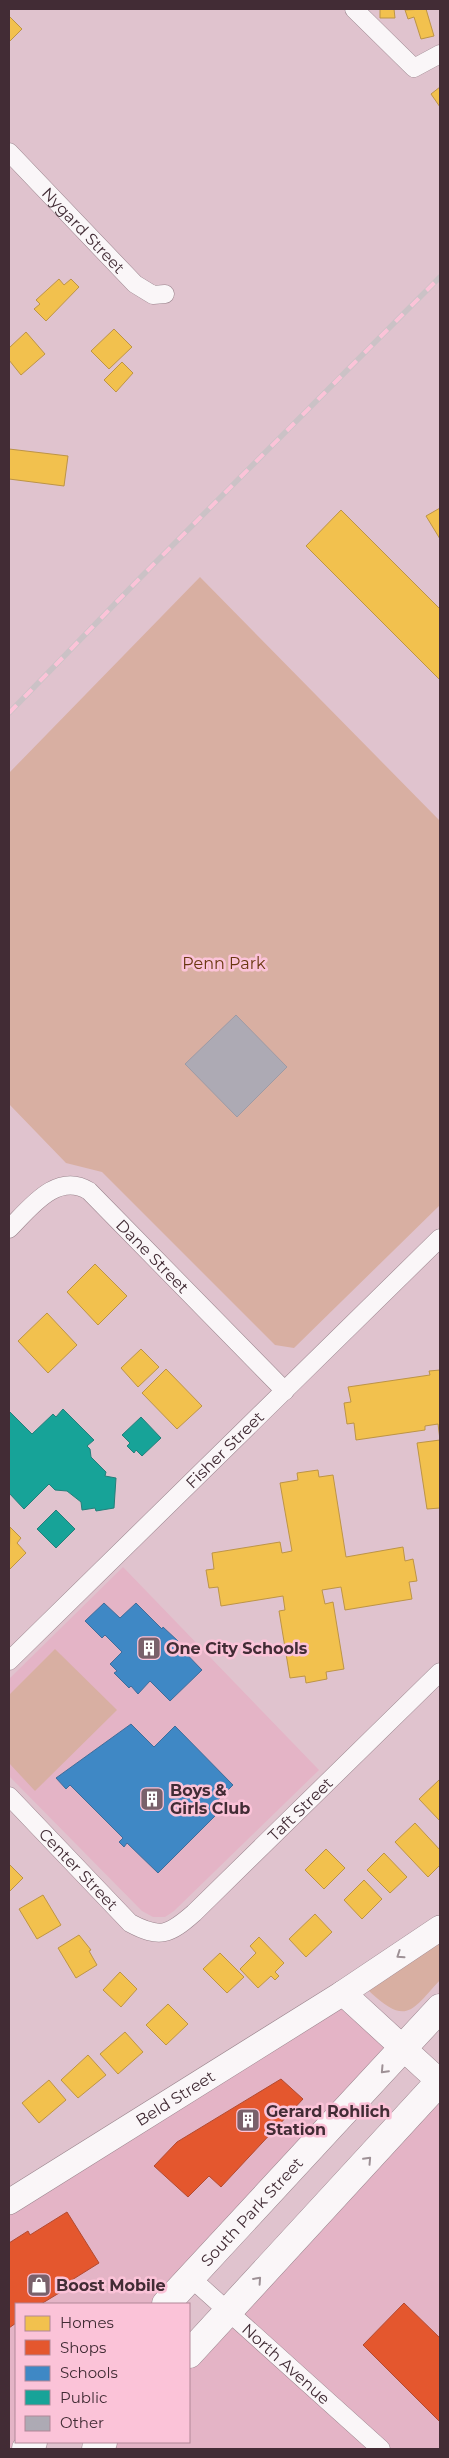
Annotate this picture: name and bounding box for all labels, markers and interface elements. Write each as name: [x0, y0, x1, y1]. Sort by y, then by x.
street label: Nygard Street: [38, 184, 129, 278]
park label: Penn Park: [182, 954, 266, 973]
street label: Dane Street: [112, 1215, 193, 1298]
street label: Fisher Street: [182, 1407, 268, 1492]
building icon: One City Schools: [136, 1635, 162, 1661]
place label: One City Schools: [166, 1639, 308, 1658]
street label: Taft Street: [264, 1773, 337, 1845]
place label: Boys & Girls Club: [170, 1781, 250, 1818]
building icon: Boys & Girls Club: [139, 1786, 165, 1812]
street label: Center Street: [35, 1824, 122, 1915]
one-way arrow: [396, 1949, 406, 1958]
one-way arrow: [381, 2064, 390, 2073]
street label: Beld Street: [132, 2066, 219, 2130]
place label: Gerard Rohlich Station: [266, 2102, 390, 2139]
building icon: Gerard Rohlich Station: [235, 2107, 261, 2133]
street label: South Park Street: [197, 2153, 307, 2270]
one-way arrow: [362, 2157, 371, 2166]
shop icon: Boost Mobile: [26, 2272, 52, 2298]
place label: Boost Mobile: [56, 2276, 166, 2295]
one-way arrow: [252, 2277, 261, 2286]
legend: [15, 2303, 190, 2443]
text: Homes: [60, 2313, 114, 2332]
street label: North Avenue: [238, 2320, 334, 2408]
text: Shops: [60, 2338, 106, 2357]
text: Schools: [60, 2363, 118, 2382]
text: Public: [60, 2388, 108, 2407]
text: Other: [60, 2413, 104, 2432]

